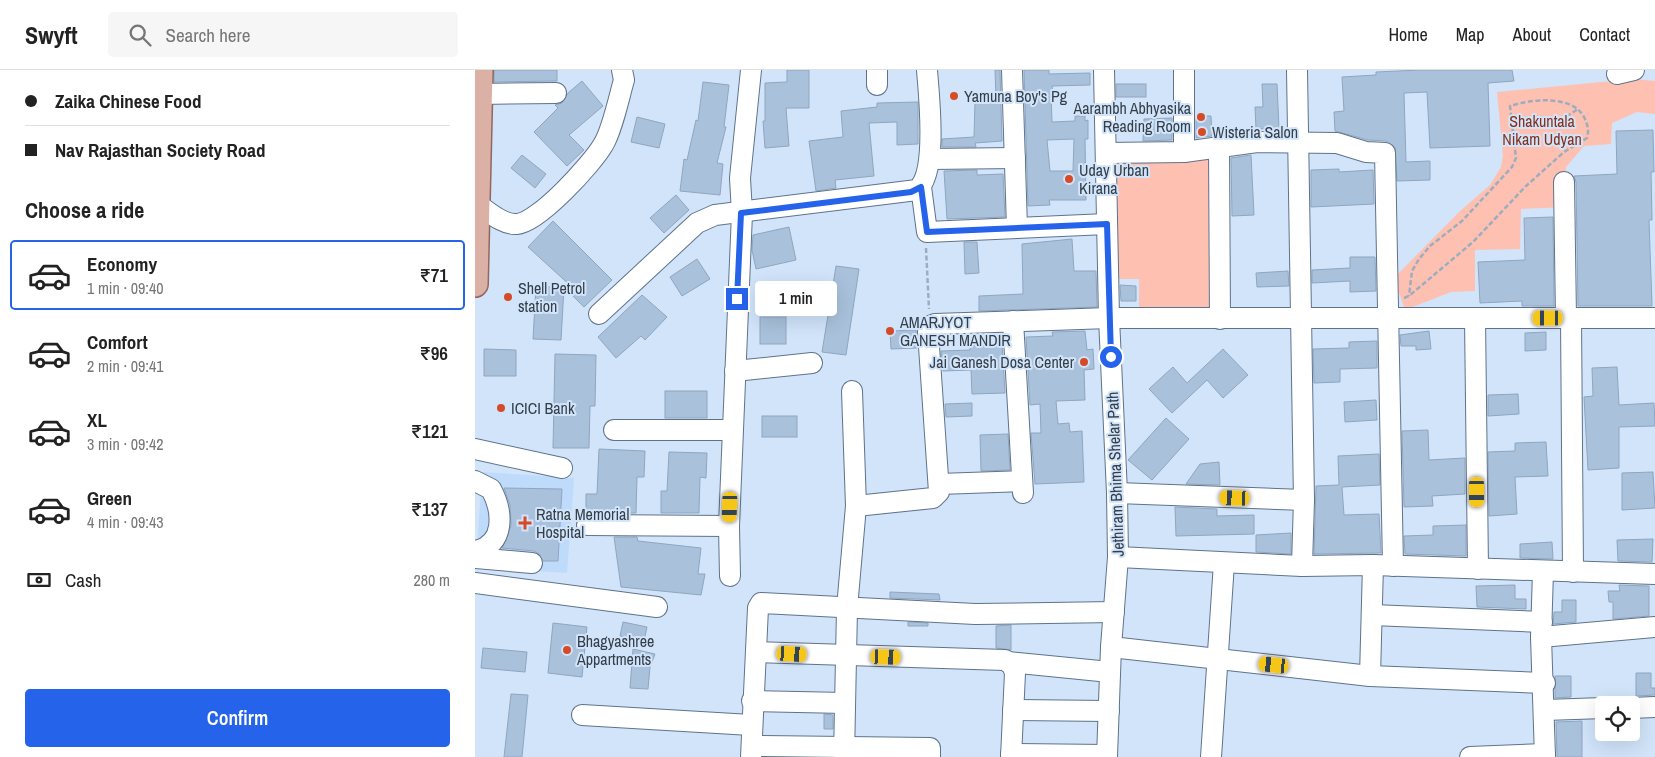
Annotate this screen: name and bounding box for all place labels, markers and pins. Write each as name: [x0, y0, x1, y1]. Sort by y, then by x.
place label: Yamuna Boy's Pg: [964, 85, 1068, 107]
marker: Yamuna Boy's Pg: [948, 90, 960, 102]
place label: Aarambh Abhyasika Reading Room: [1073, 97, 1192, 137]
marker: Aarambh Abhyasika Reading Room: [1195, 111, 1207, 123]
place label: Wisteria Salon: [1212, 121, 1298, 143]
marker: Wisteria Salon: [1196, 126, 1208, 138]
place label: Uday Urban Kirana: [1079, 159, 1149, 199]
marker: Uday Urban Kirana: [1063, 173, 1075, 185]
place label: Shell Petrol station: [518, 277, 585, 317]
marker: Shell Petrol station: [502, 291, 514, 303]
place label: AMARJYOT GANESH MANDIR: [899, 311, 1011, 351]
marker: AMARJYOT GANESH MANDIR: [884, 325, 896, 337]
place label: Jai Ganesh Dosa Center: [930, 351, 1075, 373]
marker: Jai Ganesh Dosa Center: [1078, 356, 1090, 368]
place label: ICICI Bank: [511, 397, 575, 419]
marker: ICICI Bank: [495, 402, 507, 414]
place label: Ratna Memorial Hospital: [536, 503, 629, 543]
marker: Ratna Memorial Hospital: [518, 516, 532, 530]
place label: Bhagyashree Appartments: [576, 630, 654, 670]
marker: Bhagyashree Appartments: [561, 644, 573, 656]

